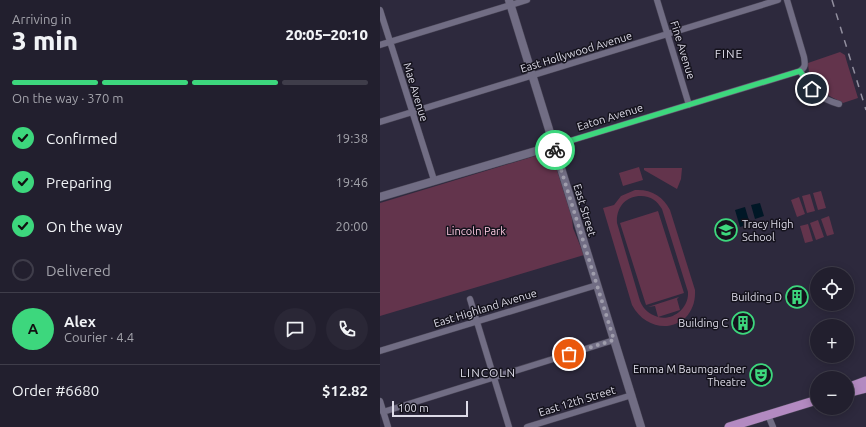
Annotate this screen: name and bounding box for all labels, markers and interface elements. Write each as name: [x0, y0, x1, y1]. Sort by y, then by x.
text: Arriving in: [12, 12, 71, 26]
street label: Fine Avenue: [668, 19, 698, 81]
text: 3 min: [12, 26, 78, 55]
text: 20:05–20:10: [285, 26, 368, 43]
street label: East Hollywood Avenue: [519, 29, 633, 75]
district label: FINE: [715, 47, 743, 60]
street label: Mae Avenue: [401, 61, 431, 123]
pin: [795, 72, 829, 106]
icon: home: [801, 78, 823, 100]
text: On the way · 370 m: [12, 91, 124, 105]
street label: Eaton Avenue: [576, 101, 644, 133]
icon: check: [12, 127, 34, 149]
text: Confirmed: [46, 130, 118, 147]
courier: [535, 130, 575, 170]
text: 19:38: [335, 131, 368, 145]
icon: bike: [544, 139, 566, 161]
icon: check: [12, 171, 34, 193]
text: Preparing: [46, 174, 112, 191]
text: 19:46: [335, 175, 368, 189]
street label: East Street: [571, 182, 599, 238]
icon: check: [12, 215, 34, 237]
school or university icon: Tracy High School: [713, 217, 739, 243]
text: On the way: [46, 218, 122, 235]
place label: Tracy High School: [742, 218, 794, 243]
text: 20:00: [335, 219, 368, 233]
park label: Lincoln Park: [446, 225, 506, 237]
text: Delivered: [46, 262, 111, 279]
map controls: [810, 267, 854, 415]
button: locate: [810, 267, 854, 311]
building icon: Building D: [784, 284, 810, 310]
street label: East Highland Avenue: [432, 287, 538, 329]
place label: Building D: [731, 291, 782, 303]
button: chat: [274, 308, 316, 350]
button: phone: [326, 308, 368, 350]
building icon: Building C: [730, 310, 756, 336]
text: Alex: [64, 313, 96, 330]
place label: Building C: [678, 317, 728, 329]
button: +: [810, 319, 854, 363]
text: A: [28, 320, 38, 337]
text: Courier · 4.4: [64, 330, 134, 344]
pin: [552, 337, 586, 371]
icon: bag: [558, 343, 580, 365]
theatre icon: Emma M Baumgardner Theatre: [748, 362, 774, 388]
place label: Emma M Baumgardner Theatre: [633, 363, 747, 388]
district label: LINCOLN: [460, 366, 516, 379]
button: −: [810, 371, 854, 415]
text: Order #6680: [12, 382, 99, 399]
text: $12.82: [322, 382, 368, 399]
street label: East 12th Street: [537, 383, 617, 418]
scale bar: [392, 399, 468, 418]
text: 100 m: [398, 402, 429, 414]

